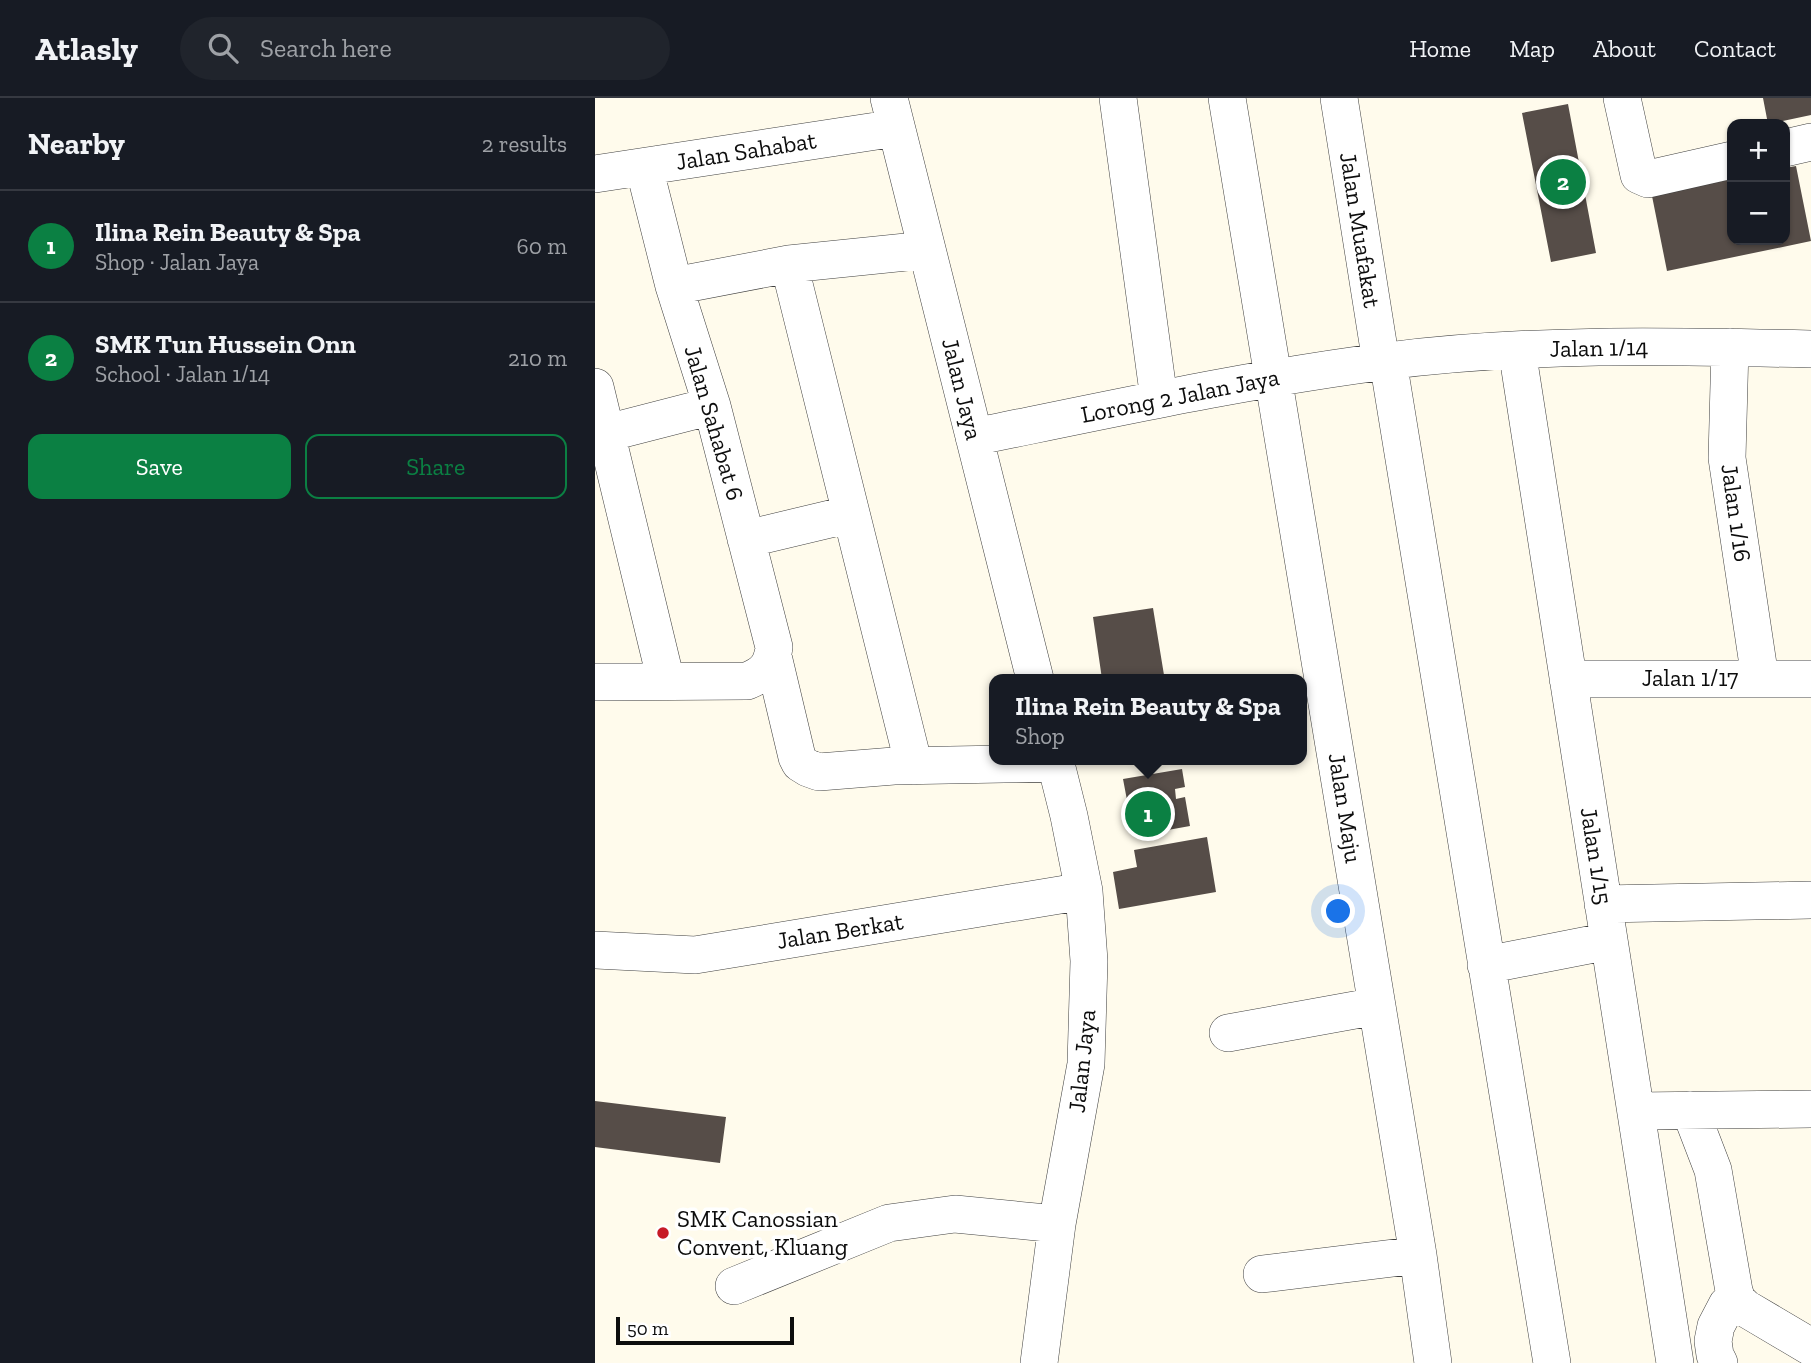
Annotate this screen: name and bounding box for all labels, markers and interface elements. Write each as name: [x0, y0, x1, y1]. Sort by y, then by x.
search box: [180, 17, 670, 80]
text: Atlasly: [35, 29, 138, 68]
icon: search: [204, 29, 242, 67]
text: Search here: [260, 32, 392, 64]
text: Home: [1409, 34, 1471, 63]
text: Map: [1509, 34, 1555, 63]
text: About: [1593, 34, 1656, 63]
text: Contact: [1694, 34, 1776, 63]
map controls: [1727, 119, 1790, 245]
button: +: [1727, 119, 1790, 182]
street label: Jalan Sahabat: [674, 125, 818, 176]
text: Nearby: [28, 126, 125, 162]
text: 2 results: [482, 130, 567, 158]
street label: Jalan Muafakat: [1334, 150, 1387, 310]
pin: 2: [1540, 156, 1586, 208]
button: −: [1727, 182, 1790, 245]
text: Ilina Rein Beauty & Spa: [95, 216, 361, 248]
text: 1: [46, 232, 56, 260]
text: 60 m: [516, 232, 567, 260]
text: Shop · Jalan Jaya: [95, 248, 259, 276]
text: SMK Tun Hussein Onn: [95, 328, 356, 360]
street label: Jalan 1/14: [1549, 332, 1649, 363]
street label: Jalan Jaya: [936, 335, 989, 443]
street label: Jalan Sahabat 6: [678, 342, 750, 504]
text: 2: [45, 344, 57, 372]
text: 210 m: [508, 344, 567, 372]
text: School · Jalan 1/14: [95, 360, 270, 388]
street label: Lorong 2 Jalan Jaya: [1078, 362, 1282, 429]
button: Save: [28, 434, 291, 499]
button: Share: [305, 434, 567, 499]
street label: Jalan 1/16: [1715, 462, 1758, 564]
street label: Jalan 1/17: [1642, 663, 1738, 692]
popup: [989, 674, 1307, 765]
text: Ilina Rein Beauty & Spa: [1015, 690, 1281, 722]
text: Shop: [1015, 722, 1065, 750]
street label: Jalan Maju: [1322, 751, 1369, 866]
pin: 1: [1125, 788, 1171, 840]
street label: Jalan 1/15: [1575, 805, 1618, 907]
your location: [1321, 894, 1355, 928]
street label: Jalan Berkat: [775, 906, 905, 955]
street label: Jalan Jaya: [1062, 1007, 1101, 1114]
place label: SMK Canossian Convent, Kluang: [677, 1204, 848, 1261]
marker: SMK Canossian Convent, Kluang: [655, 1225, 671, 1241]
scale bar: [616, 1314, 795, 1346]
text: 50 m: [627, 1317, 668, 1340]

